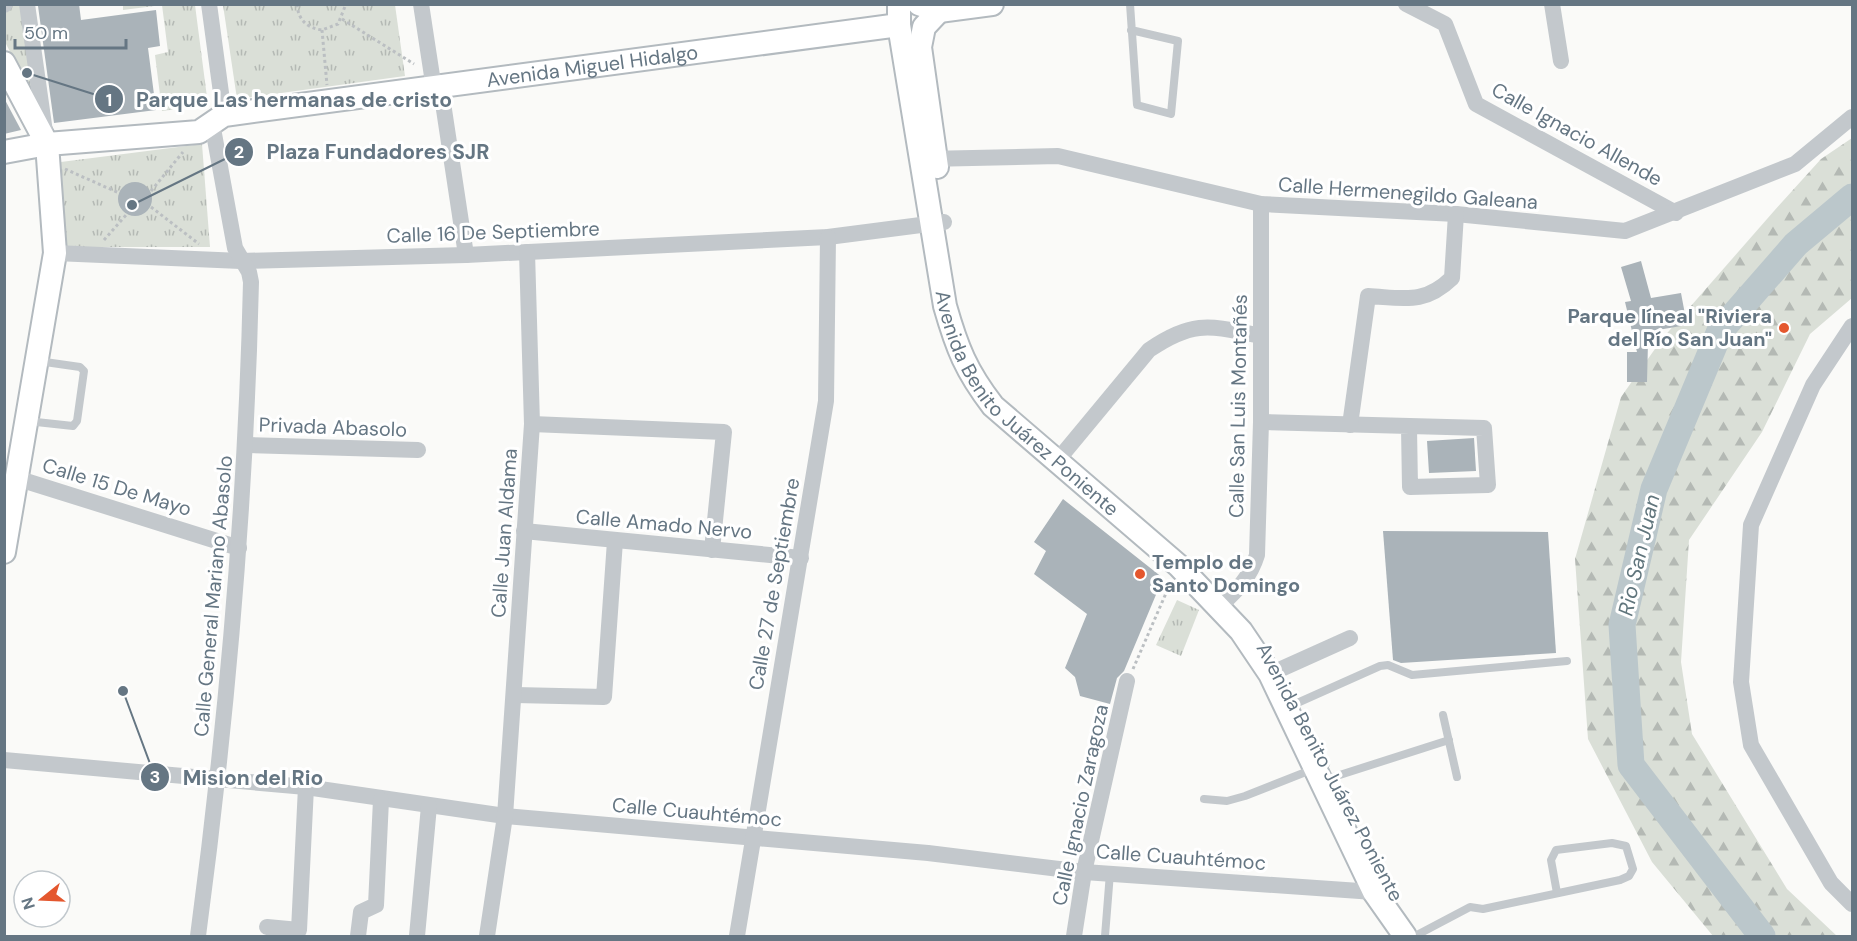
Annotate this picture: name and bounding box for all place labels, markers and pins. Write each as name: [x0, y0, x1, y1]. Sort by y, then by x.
callout: Parque Las hermanas de cristo: [94, 80, 464, 119]
callout: Plaza Fundadores SJR: [224, 133, 501, 172]
place label: Parque líneal "Riviera del Río San Juan": [1567, 303, 1772, 352]
marker: Parque líneal "Riviera del Río San Juan": [1777, 321, 1791, 335]
place label: Templo de Santo Domingo: [1152, 549, 1300, 598]
marker: Templo de Santo Domingo: [1133, 567, 1147, 581]
callout: Mision del Rio: [140, 758, 335, 797]

